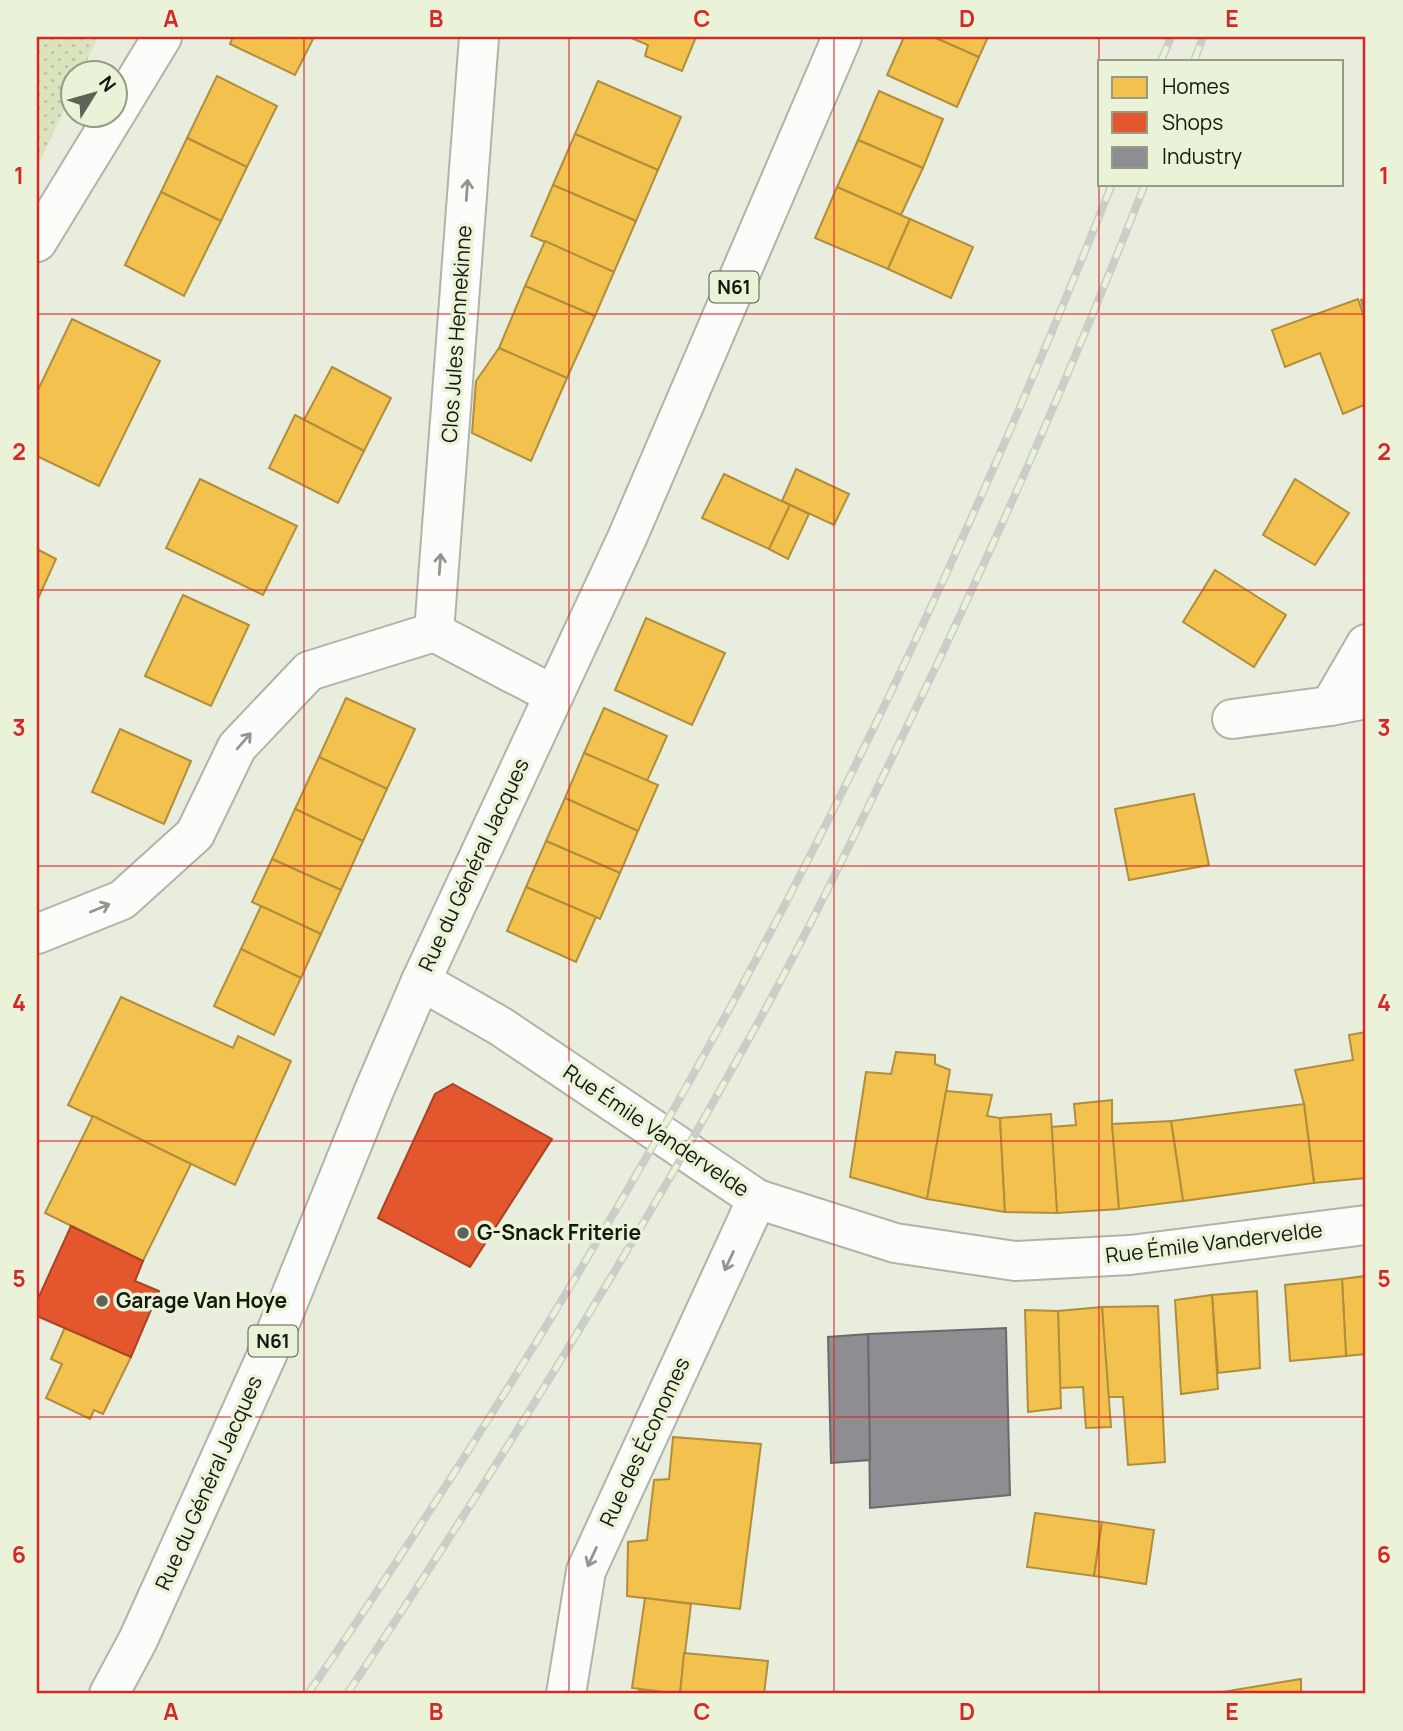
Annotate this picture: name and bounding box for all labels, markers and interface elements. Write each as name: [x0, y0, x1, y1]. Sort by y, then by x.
text: A: [163, 2, 179, 34]
text: B: [429, 2, 443, 34]
text: C: [694, 2, 711, 34]
text: D: [959, 2, 975, 34]
text: E: [1225, 2, 1239, 34]
north arrow: [60, 60, 130, 130]
legend: [1098, 60, 1344, 186]
text: N: [93, 70, 122, 97]
text: Homes: [1162, 72, 1230, 100]
text: Shops: [1162, 108, 1223, 136]
text: Industry: [1162, 142, 1242, 170]
text: 1: [14, 159, 24, 191]
text: 1: [1379, 159, 1389, 191]
one-way arrow: [461, 179, 474, 202]
street label: Clos Jules Hennekinne: [434, 224, 478, 444]
road number: N61: [710, 272, 758, 302]
text: 2: [12, 435, 26, 467]
text: 2: [1377, 435, 1391, 467]
one-way arrow: [433, 552, 446, 575]
text: 3: [12, 711, 26, 743]
text: 3: [1377, 711, 1391, 743]
one-way arrow: [236, 732, 252, 750]
street label: Rue du Général Jacques: [411, 754, 535, 976]
one-way arrow: [89, 901, 110, 914]
text: 4: [12, 986, 26, 1018]
text: 4: [1377, 986, 1391, 1018]
street label: Rue Émile Vandervelde: [558, 1057, 755, 1203]
street label: Rue Émile Vandervelde: [1104, 1215, 1324, 1269]
place label: G-Snack Friterie: [477, 1218, 641, 1246]
marker: G-Snack Friterie: [455, 1225, 471, 1241]
one-way arrow: [722, 1250, 735, 1271]
text: 5: [12, 1262, 26, 1294]
text: 5: [1377, 1262, 1391, 1294]
place label: Garage Van Hoye: [116, 1286, 287, 1314]
marker: Garage Van Hoye: [94, 1293, 110, 1309]
road number: N61: [248, 1326, 298, 1357]
street label: Rue des Économes: [593, 1352, 696, 1531]
street label: Rue du Général Jacques: [148, 1371, 268, 1594]
text: 6: [12, 1538, 26, 1570]
text: 6: [1377, 1538, 1391, 1570]
one-way arrow: [585, 1546, 598, 1567]
text: A: [163, 1695, 179, 1727]
text: B: [429, 1695, 443, 1727]
text: C: [694, 1695, 711, 1727]
text: D: [959, 1695, 975, 1727]
text: E: [1225, 1695, 1239, 1727]

